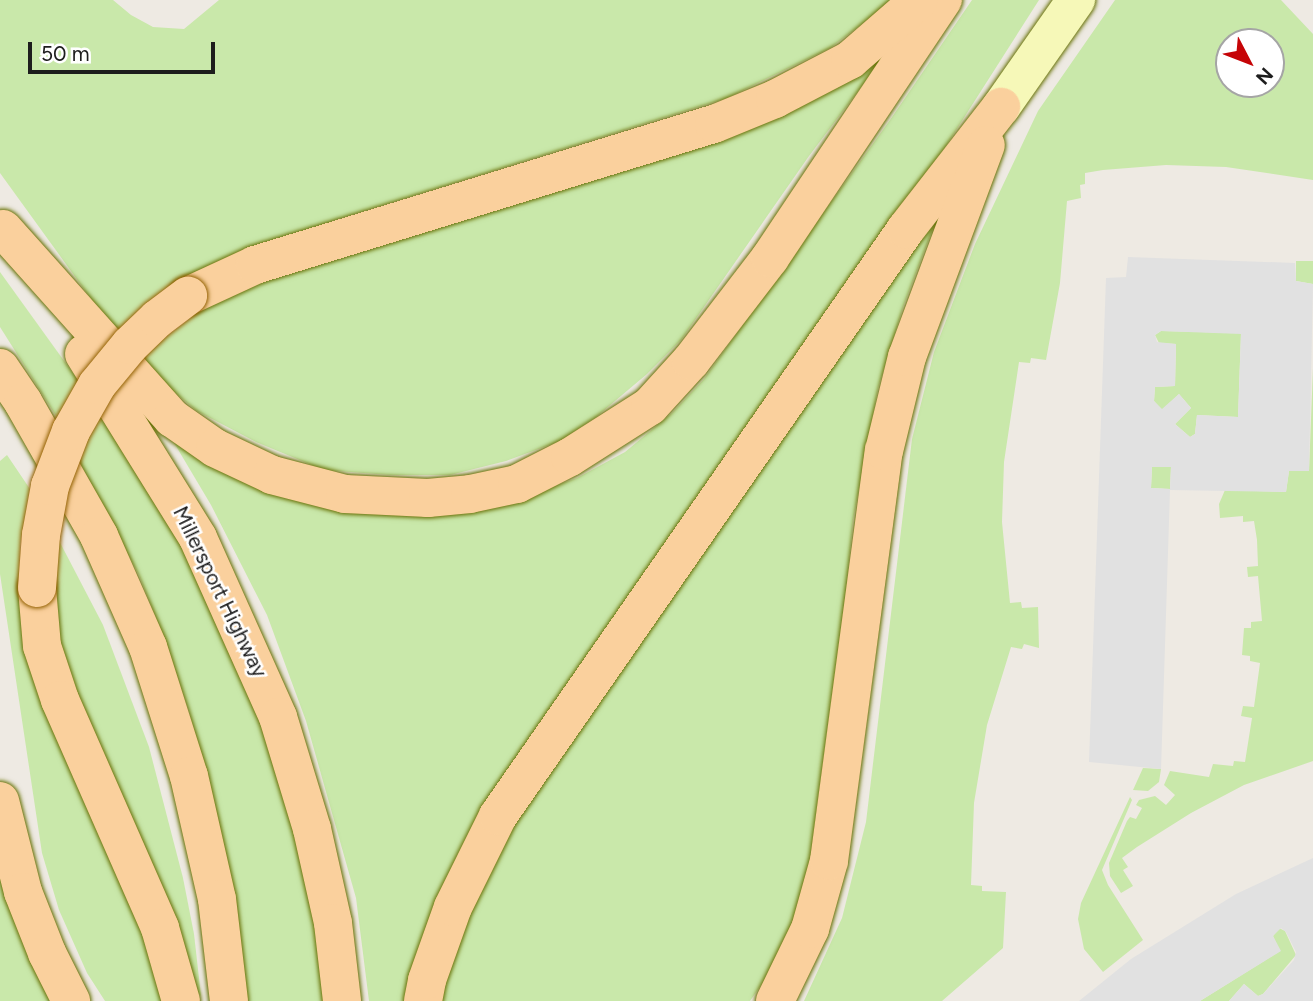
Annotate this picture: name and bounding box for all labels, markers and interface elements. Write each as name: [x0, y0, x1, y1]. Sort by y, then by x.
scale bar: [32, 28, 219, 72]
north arrow: [1215, 28, 1285, 98]
text: 50 m: [41, 41, 90, 66]
text: N: [1251, 63, 1278, 89]
street label: Millersport Highway: [168, 502, 272, 682]

